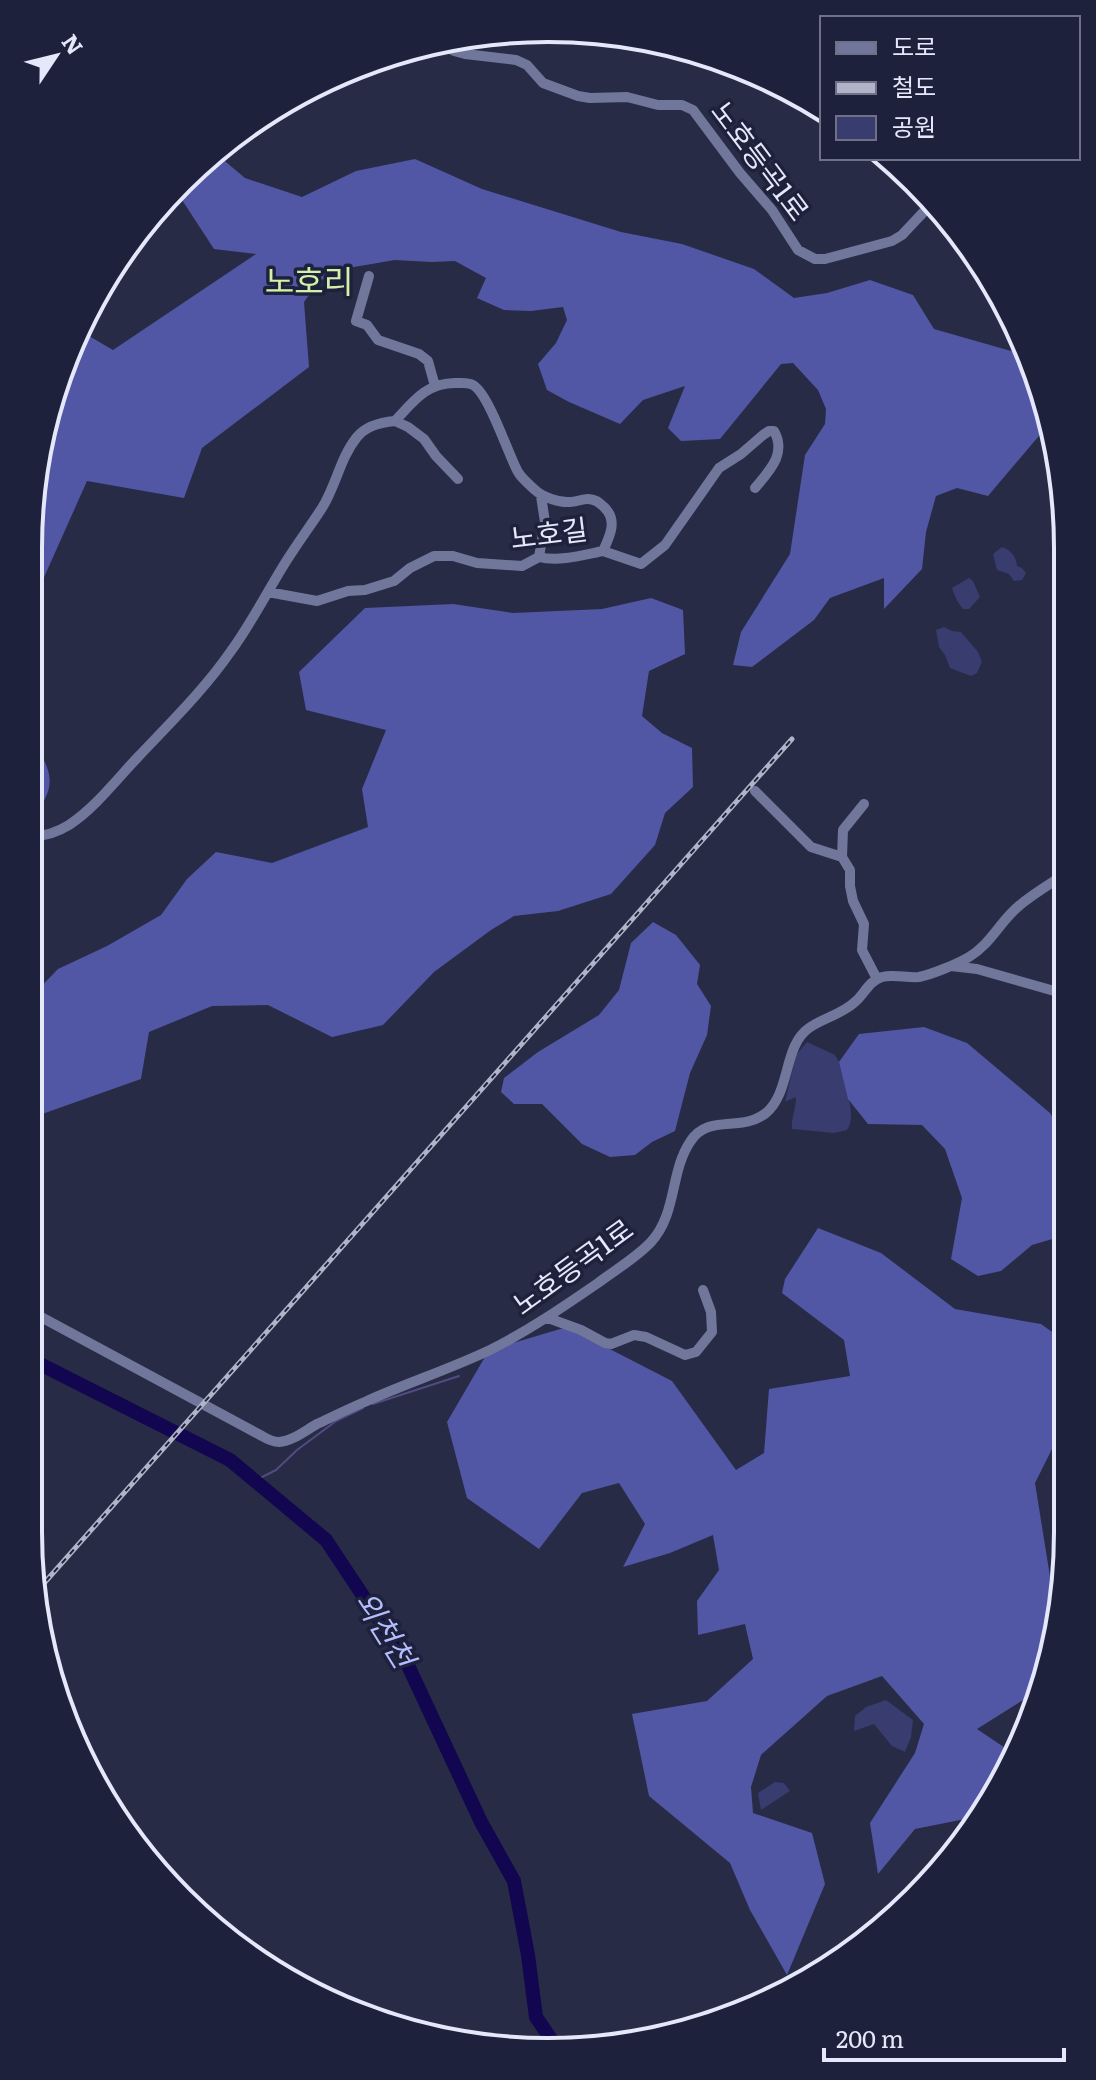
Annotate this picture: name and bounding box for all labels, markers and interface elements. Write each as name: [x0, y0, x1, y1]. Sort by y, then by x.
north arrow: [16, 16, 96, 96]
legend: [820, 16, 1080, 160]
text: N: [55, 27, 92, 61]
text: 도로: [892, 28, 936, 63]
text: 철도: [892, 68, 936, 103]
street label: 노호등곡1로: [703, 91, 821, 228]
text: 공원: [892, 108, 936, 143]
district label: 노호리: [265, 255, 353, 303]
street label: 노호길: [508, 506, 590, 558]
street label: 노호등곡1로: [503, 1207, 641, 1324]
water label: 외천천: [346, 1582, 429, 1678]
scale bar: [824, 2012, 1064, 2062]
text: 200 m: [836, 2020, 904, 2055]

